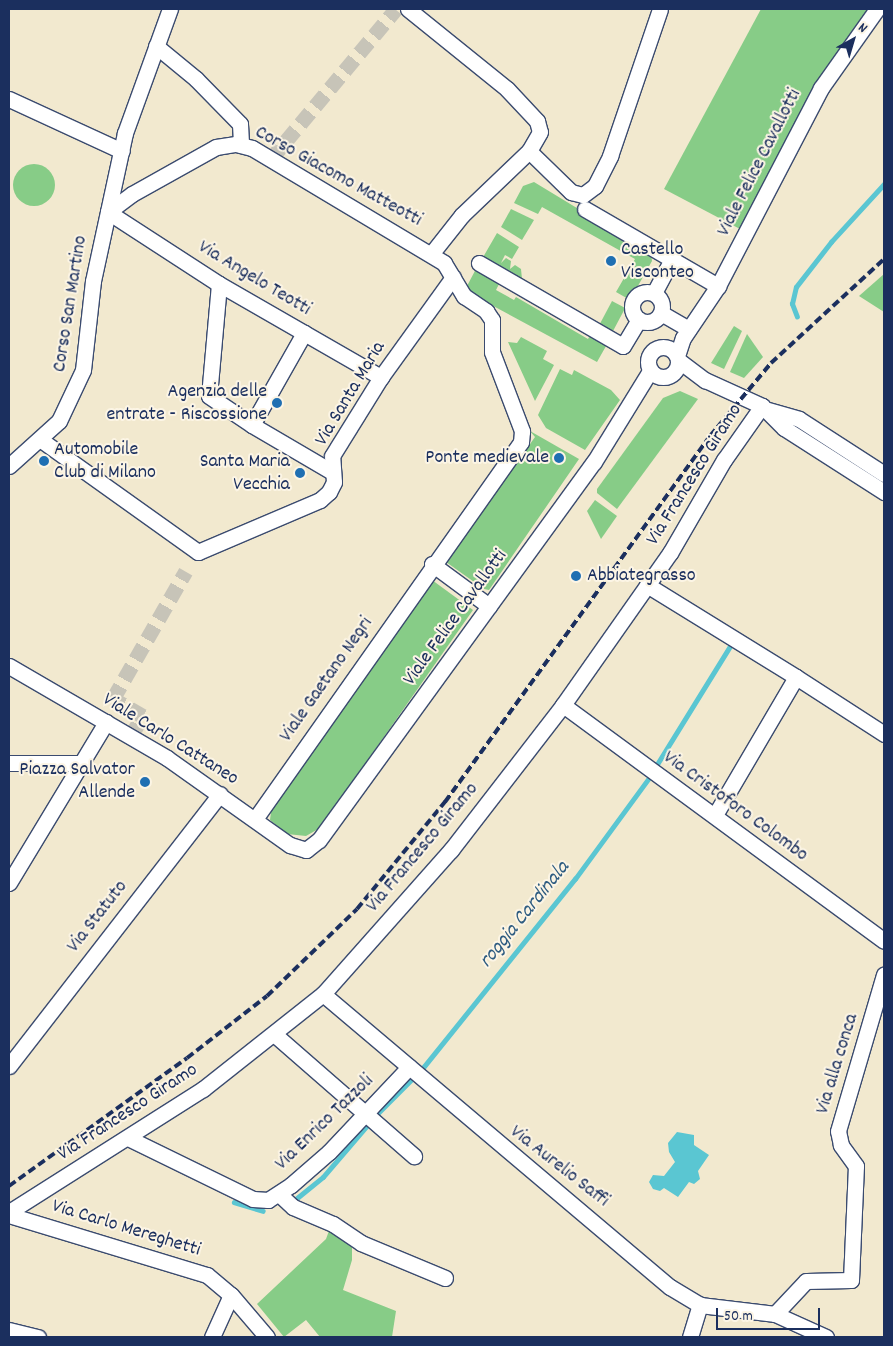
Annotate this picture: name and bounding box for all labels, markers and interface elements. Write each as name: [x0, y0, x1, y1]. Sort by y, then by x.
north arrow: [828, 15, 878, 65]
text: N: [853, 18, 871, 38]
street label: Viale Felice Cavallotti: [712, 85, 808, 241]
street label: Corso Giacomo Matteotti: [250, 121, 426, 233]
street label: Corso San Martino: [48, 234, 94, 374]
street label: Via Angelo Teotti: [193, 236, 315, 322]
place label: Castello Visconteo: [621, 238, 694, 285]
marker: Castello Visconteo: [605, 255, 617, 267]
street label: Via Santa Maria: [310, 337, 392, 451]
place label: Agenzia delle entrate - Riscossione: [106, 380, 267, 427]
marker: Agenzia delle entrate - Riscossione: [271, 397, 283, 409]
street label: Via Francesco Giramo: [642, 400, 748, 550]
place label: Automobile Club di Milano: [54, 438, 156, 485]
place label: Ponte medievale: [425, 446, 549, 470]
place label: Santa Maria Vecchia: [200, 450, 290, 497]
marker: Ponte medievale: [553, 452, 565, 464]
marker: Automobile Club di Milano: [38, 455, 50, 467]
marker: Santa Maria Vecchia: [294, 467, 306, 479]
street label: Viale Felice Cavallotti: [399, 545, 513, 691]
place label: Abbiategrasso: [587, 564, 696, 588]
marker: Abbiategrasso: [569, 569, 583, 583]
street label: Viale Gaetano Negri: [275, 613, 379, 747]
street label: Viale Carlo Cattaneo: [97, 688, 243, 792]
street label: Via Cristoforo Colombo: [658, 746, 812, 868]
place label: Piazza Salvator Allende: [19, 758, 135, 805]
marker: Piazza Salvator Allende: [139, 776, 151, 788]
street label: Via Francesco Giramo: [362, 778, 484, 918]
water label: roggia Cardinala: [474, 857, 576, 973]
street label: Via Statuto: [62, 876, 134, 958]
street label: Via alla conca: [811, 1011, 865, 1117]
street label: Via Francesco Giramo: [53, 1059, 203, 1167]
street label: Via Enrico Tazzoli: [271, 1070, 379, 1176]
street label: Via Aurelio Saffi: [504, 1121, 614, 1213]
street label: Via Carlo Mereghetti: [49, 1195, 203, 1263]
scale bar: [718, 1298, 822, 1330]
text: 50 m: [724, 1306, 753, 1328]

